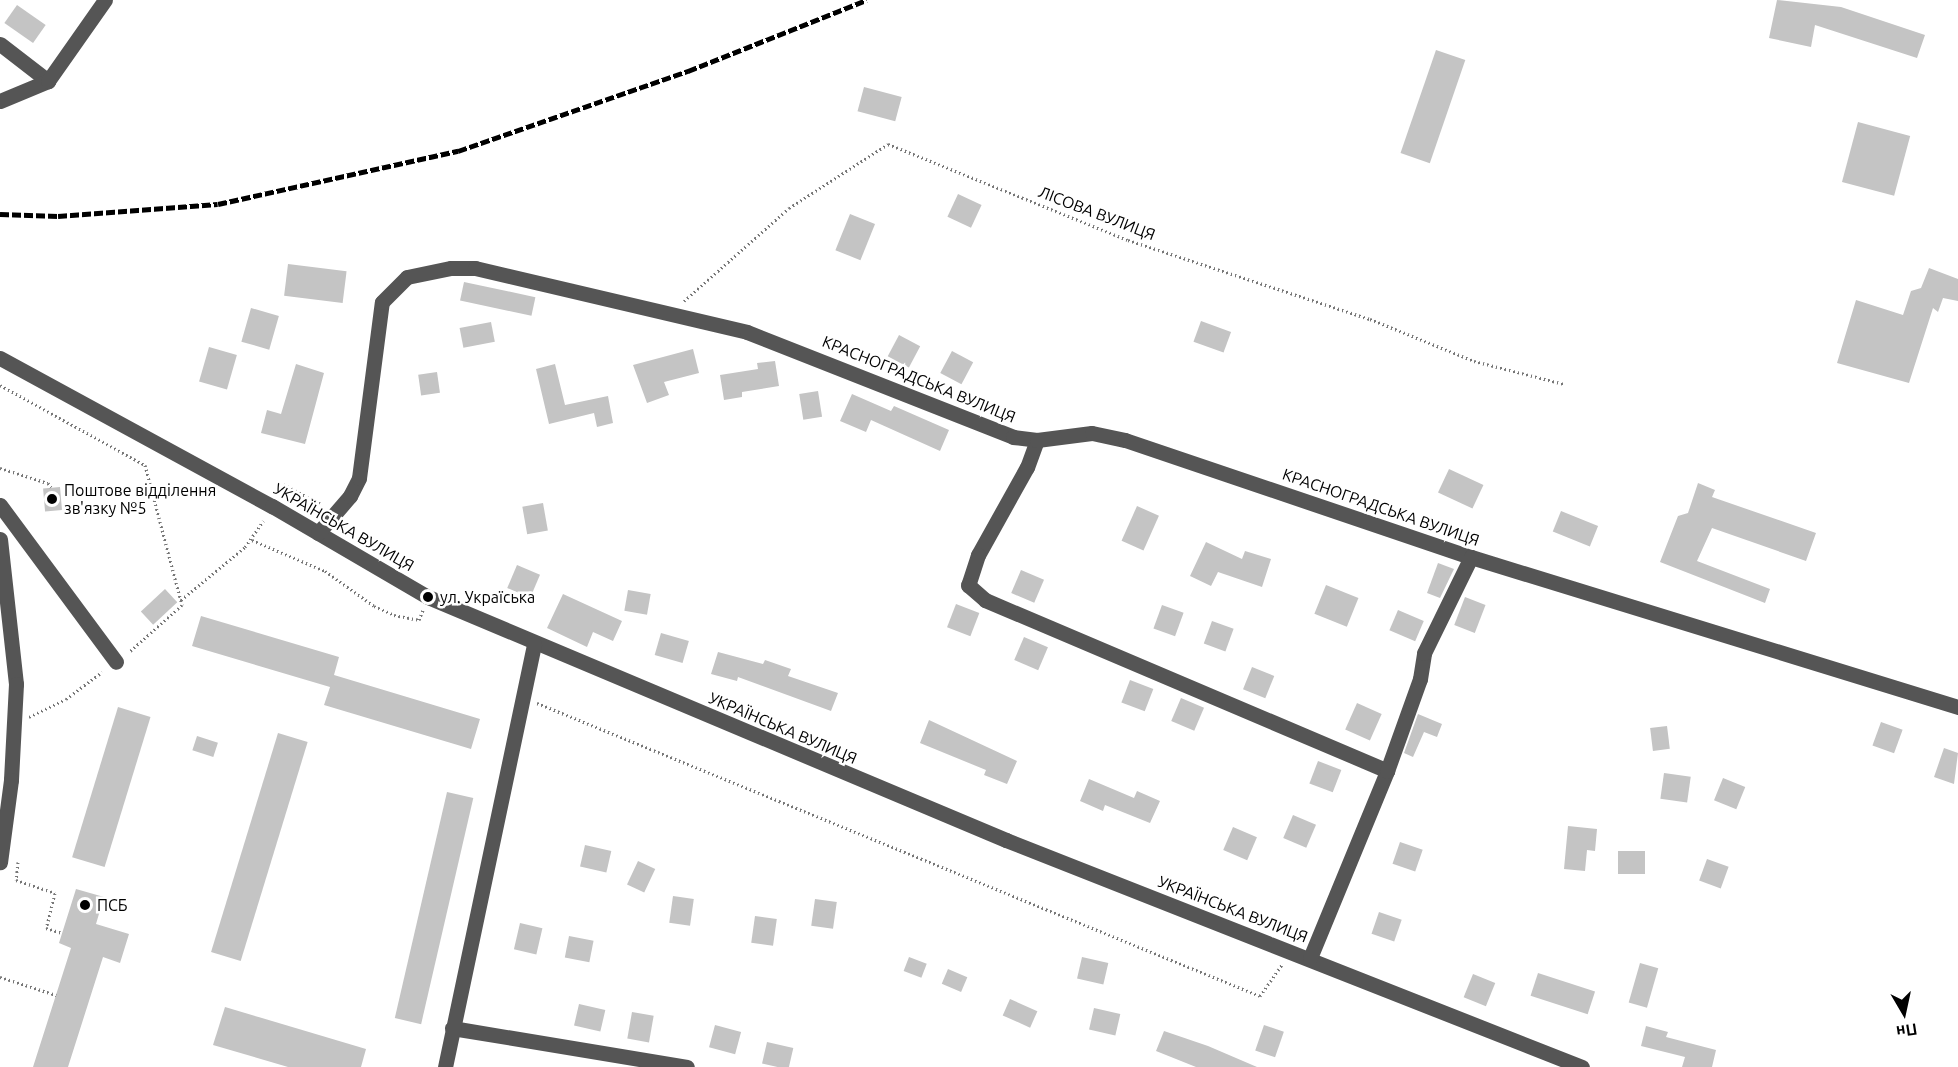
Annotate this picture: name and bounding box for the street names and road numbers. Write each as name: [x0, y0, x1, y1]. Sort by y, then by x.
street label: ЛІСОВА ВУЛИЦЯ: [1036, 182, 1158, 244]
street label: КРАСНОГРАДСЬКА ВУЛИЦЯ: [820, 331, 1018, 427]
street label: КРАСНОГРАДСЬКА ВУЛИЦЯ: [1280, 464, 1482, 550]
street label: УКРАЇНСЬКА ВУЛИЦЯ: [270, 479, 418, 575]
street label: УКРАЇНСЬКА ВУЛИЦЯ: [706, 688, 860, 768]
street label: УКРАЇНСЬКА ВУЛИЦЯ: [1155, 872, 1311, 946]

